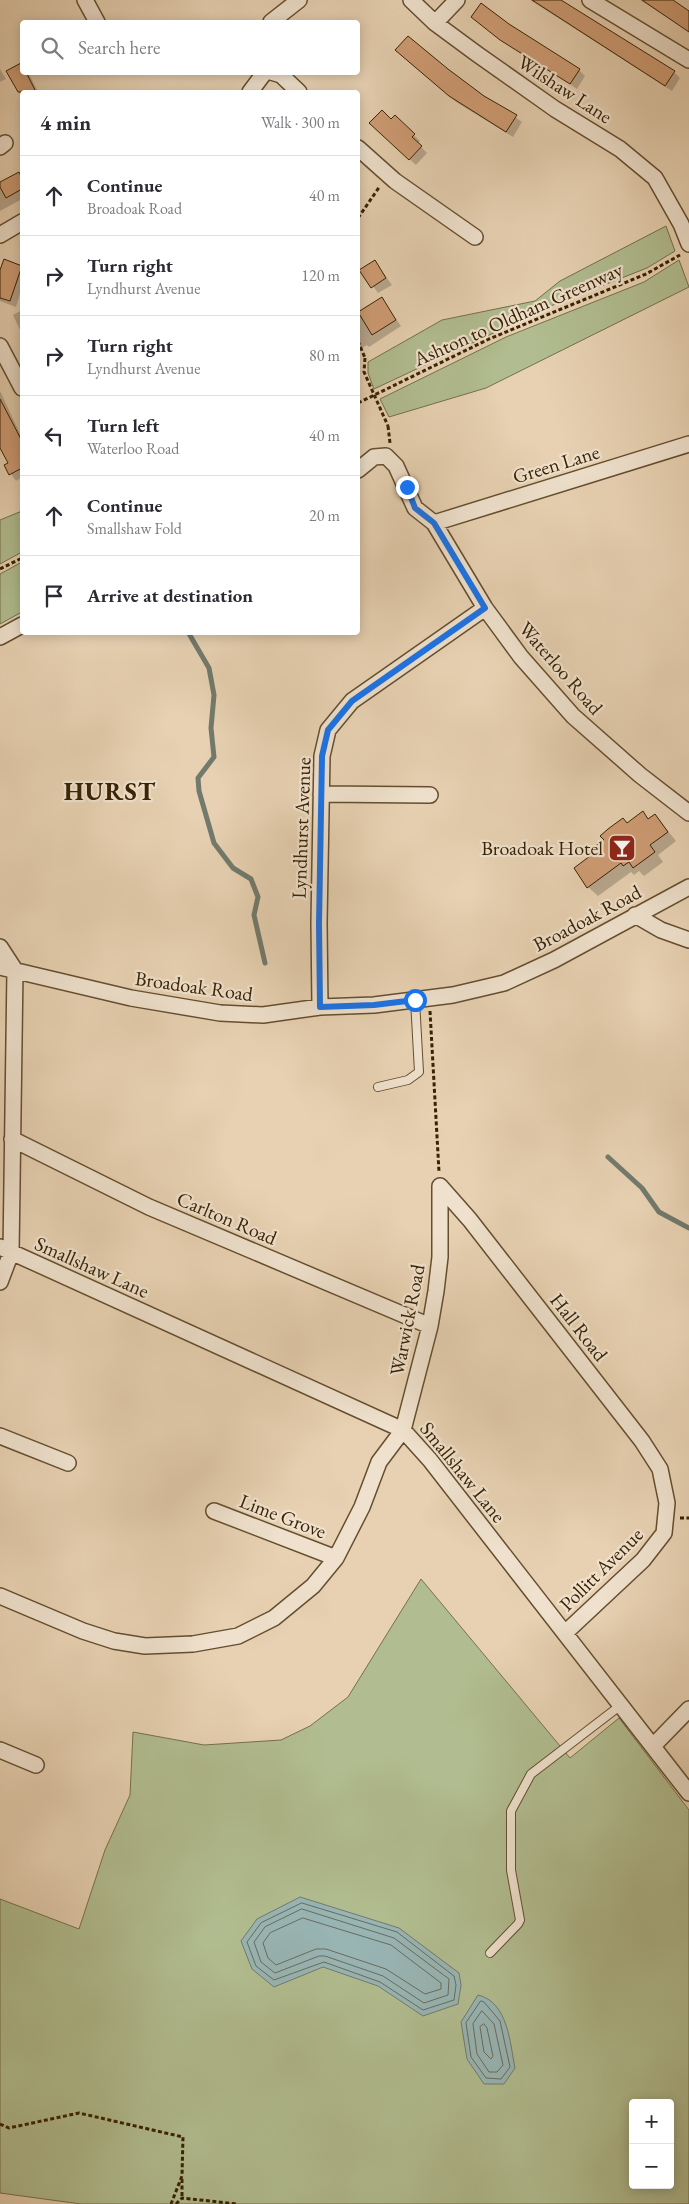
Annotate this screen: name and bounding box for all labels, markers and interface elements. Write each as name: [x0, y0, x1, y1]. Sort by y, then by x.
search box: [20, 20, 360, 75]
icon: search: [38, 34, 66, 62]
text: Search here: [78, 35, 160, 60]
street label: Wilshaw Lane: [513, 49, 617, 129]
text: 4 min: [40, 109, 91, 136]
text: Walk · 300 m: [261, 112, 340, 133]
text: Continue: [87, 173, 162, 198]
icon: ahead: [40, 182, 68, 210]
text: 40 m: [309, 185, 340, 206]
text: Broadoak Road: [87, 198, 182, 219]
text: Turn right: [87, 253, 173, 278]
street label: Ashton to Oldham Greenway: [408, 256, 627, 372]
icon: right: [40, 262, 68, 290]
text: 120 m: [301, 265, 340, 286]
text: Lyndhurst Avenue: [87, 278, 200, 299]
text: Turn right: [87, 333, 173, 358]
icon: right: [40, 342, 68, 370]
text: 80 m: [309, 345, 340, 366]
text: Lyndhurst Avenue: [87, 358, 200, 379]
text: Turn left: [87, 413, 159, 438]
icon: left: [40, 422, 68, 450]
text: 40 m: [309, 425, 340, 446]
text: Waterloo Road: [87, 438, 179, 459]
street label: Green Lane: [510, 438, 603, 489]
route end: [396, 476, 419, 499]
text: Continue: [87, 493, 162, 518]
icon: ahead: [40, 502, 68, 530]
text: 20 m: [309, 505, 340, 526]
text: Smallshaw Fold: [87, 518, 182, 539]
icon: arrive: [40, 582, 68, 610]
text: Arrive at destination: [87, 583, 253, 608]
street label: Waterloo Road: [513, 616, 609, 721]
street label: Lyndhurst Avenue: [286, 757, 316, 899]
district label: HURST: [64, 775, 156, 807]
bar icon: Broadoak Hotel: [607, 833, 637, 863]
place label: Broadoak Hotel: [481, 835, 603, 861]
street label: Broadoak Road: [528, 878, 646, 957]
street label: Broadoak Road: [133, 965, 255, 1007]
route start: [404, 989, 427, 1012]
street label: Carlton Road: [173, 1185, 282, 1251]
street label: Smallshaw Lane: [31, 1230, 153, 1304]
street label: Warwick Road: [383, 1261, 431, 1378]
street label: Hall Road: [544, 1288, 614, 1367]
street label: Smallshaw Lane: [414, 1416, 512, 1528]
street label: Lime Grove: [236, 1488, 330, 1544]
street label: Pollitt Avenue: [554, 1521, 649, 1616]
map controls: [629, 2099, 674, 2189]
button: +: [629, 2099, 674, 2144]
button: −: [629, 2144, 674, 2189]

